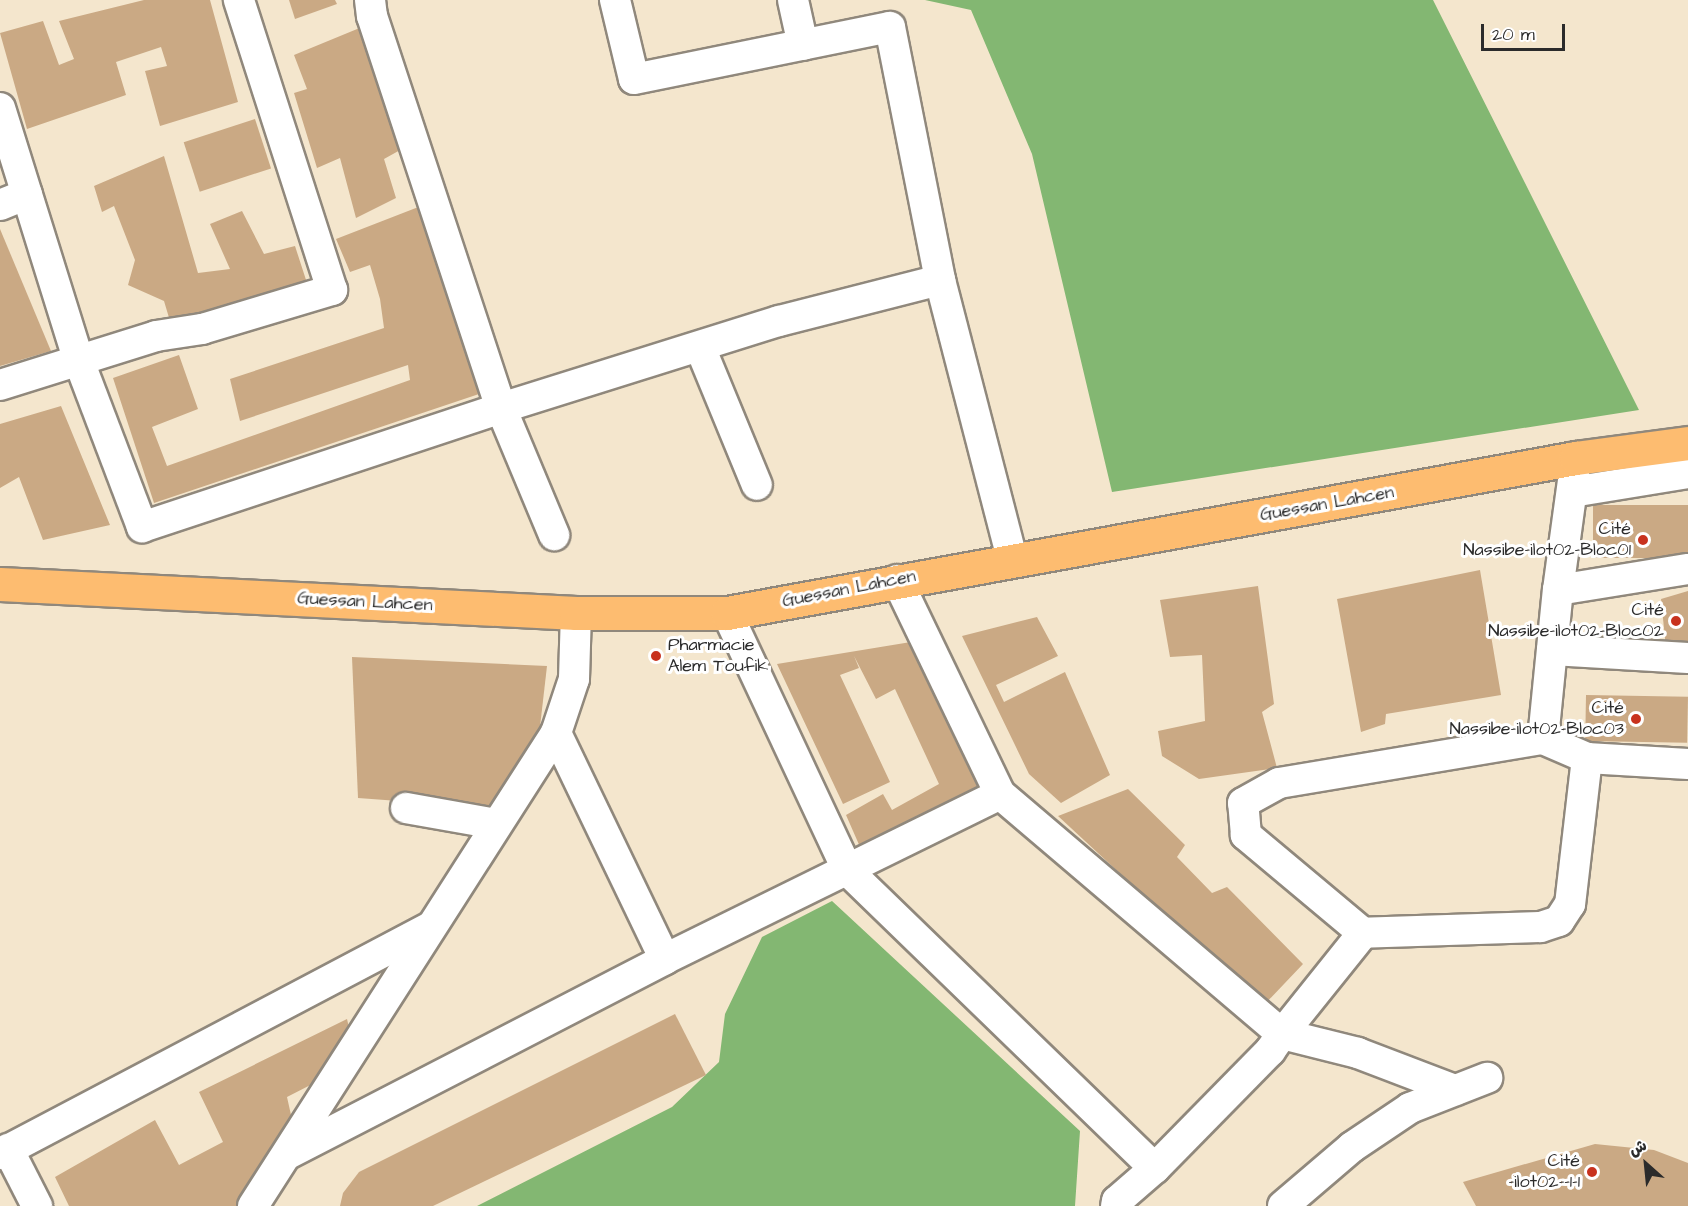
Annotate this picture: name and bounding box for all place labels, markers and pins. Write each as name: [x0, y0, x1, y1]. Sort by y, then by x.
place label: Cité Nassibe-ilot02-Bloc01: [1463, 519, 1631, 562]
marker: Cité Nassibe-ilot02-Bloc01: [1636, 533, 1650, 547]
place label: Cité Nassibe-ilot02-Bloc02: [1488, 600, 1664, 642]
marker: Cité Nassibe-ilot02-Bloc02: [1669, 614, 1683, 628]
place label: Pharmacie Alem Toufik: [668, 635, 768, 678]
marker: Pharmacie Alem Toufik: [649, 649, 663, 663]
place label: Cité Nassibe-ilot02-Bloc03: [1449, 698, 1624, 740]
marker: Cité Nassibe-ilot02-Bloc03: [1629, 712, 1643, 726]
place label: Cité -ilot02--1-1: [1508, 1151, 1580, 1194]
marker: Cité -ilot02--1-1: [1585, 1165, 1599, 1179]

